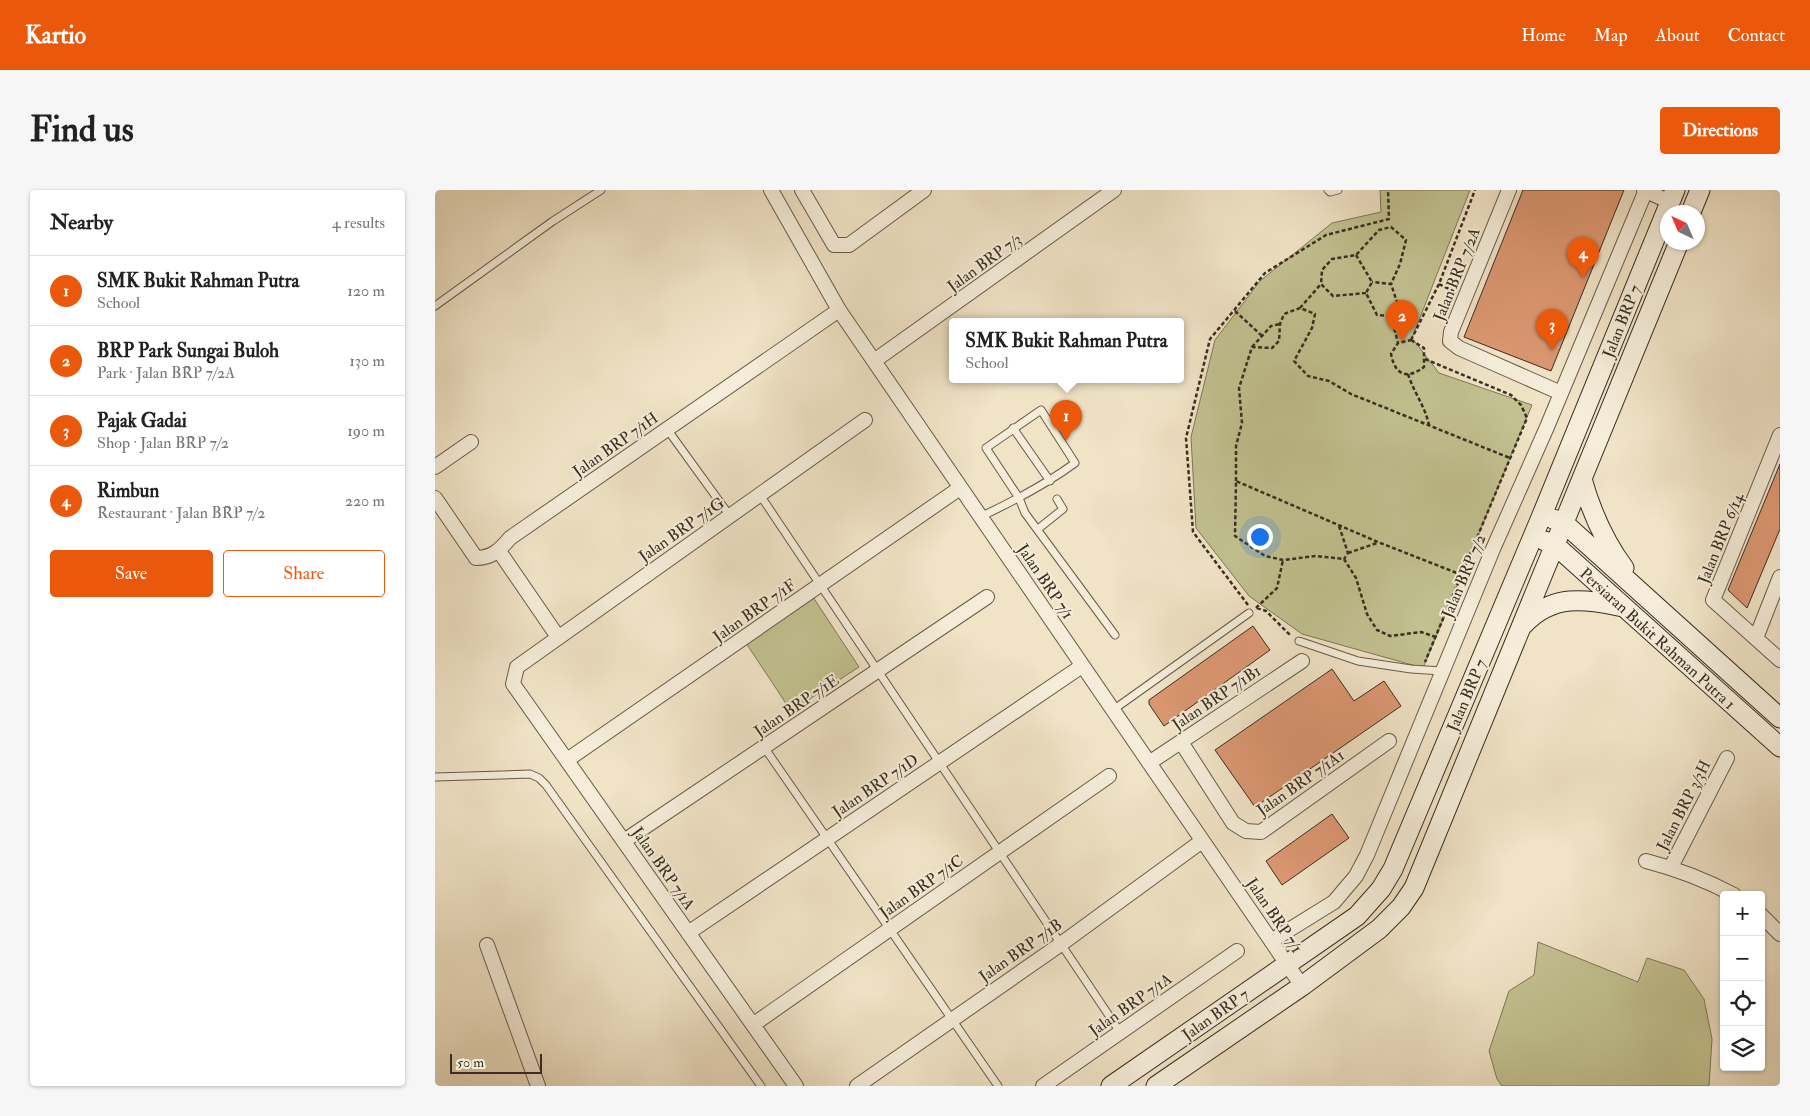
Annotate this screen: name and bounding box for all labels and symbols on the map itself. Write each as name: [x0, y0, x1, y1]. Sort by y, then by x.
north arrow: [1660, 205, 1705, 250]
street label: Jalan BRP 7/2A: [1429, 225, 1486, 325]
street label: Jalan BRP 7/3: [943, 229, 1026, 298]
pin: 4: [1567, 237, 1599, 278]
street label: Jalan BRP 7: [1598, 281, 1647, 362]
pin: 2: [1386, 300, 1418, 341]
pin: 3: [1536, 309, 1568, 350]
pin: 1: [1050, 400, 1082, 441]
street label: Jalan BRP 7/1H: [568, 408, 663, 483]
street label: Jalan BRP 6/14: [1693, 489, 1750, 588]
street label: Jalan BRP 7/1G: [634, 493, 729, 568]
your location: [1247, 524, 1273, 550]
street label: Jalan BRP 7/2: [1437, 532, 1491, 623]
street label: Jalan BRP 7/1: [1011, 539, 1078, 624]
street label: Persiaran Bukit Rahman Putra 1: [1575, 564, 1739, 714]
street label: Jalan BRP 7/1F: [708, 575, 800, 648]
street label: Jalan BRP 7: [1442, 655, 1492, 736]
street label: Jalan BRP 7/1B1: [1168, 661, 1265, 736]
street label: Jalan BRP 7/1E: [749, 670, 843, 743]
street label: Jalan BRP 7/1A1: [1252, 745, 1349, 822]
street label: Jalan BRP 7/1D: [828, 750, 923, 823]
street label: Jalan BRP 3/3H: [1652, 757, 1716, 855]
street label: Jalan BRP 7/1A: [626, 822, 699, 915]
street label: Jalan BRP 7/1C: [875, 850, 968, 925]
street label: Jalan BRP 7/1: [1240, 873, 1307, 958]
street label: Jalan BRP 7/1B: [974, 915, 1067, 988]
street label: Jalan BRP 7/1A: [1084, 969, 1177, 1042]
street label: Jalan BRP 7: [1178, 984, 1254, 1046]
scale bar: [450, 1051, 543, 1074]

